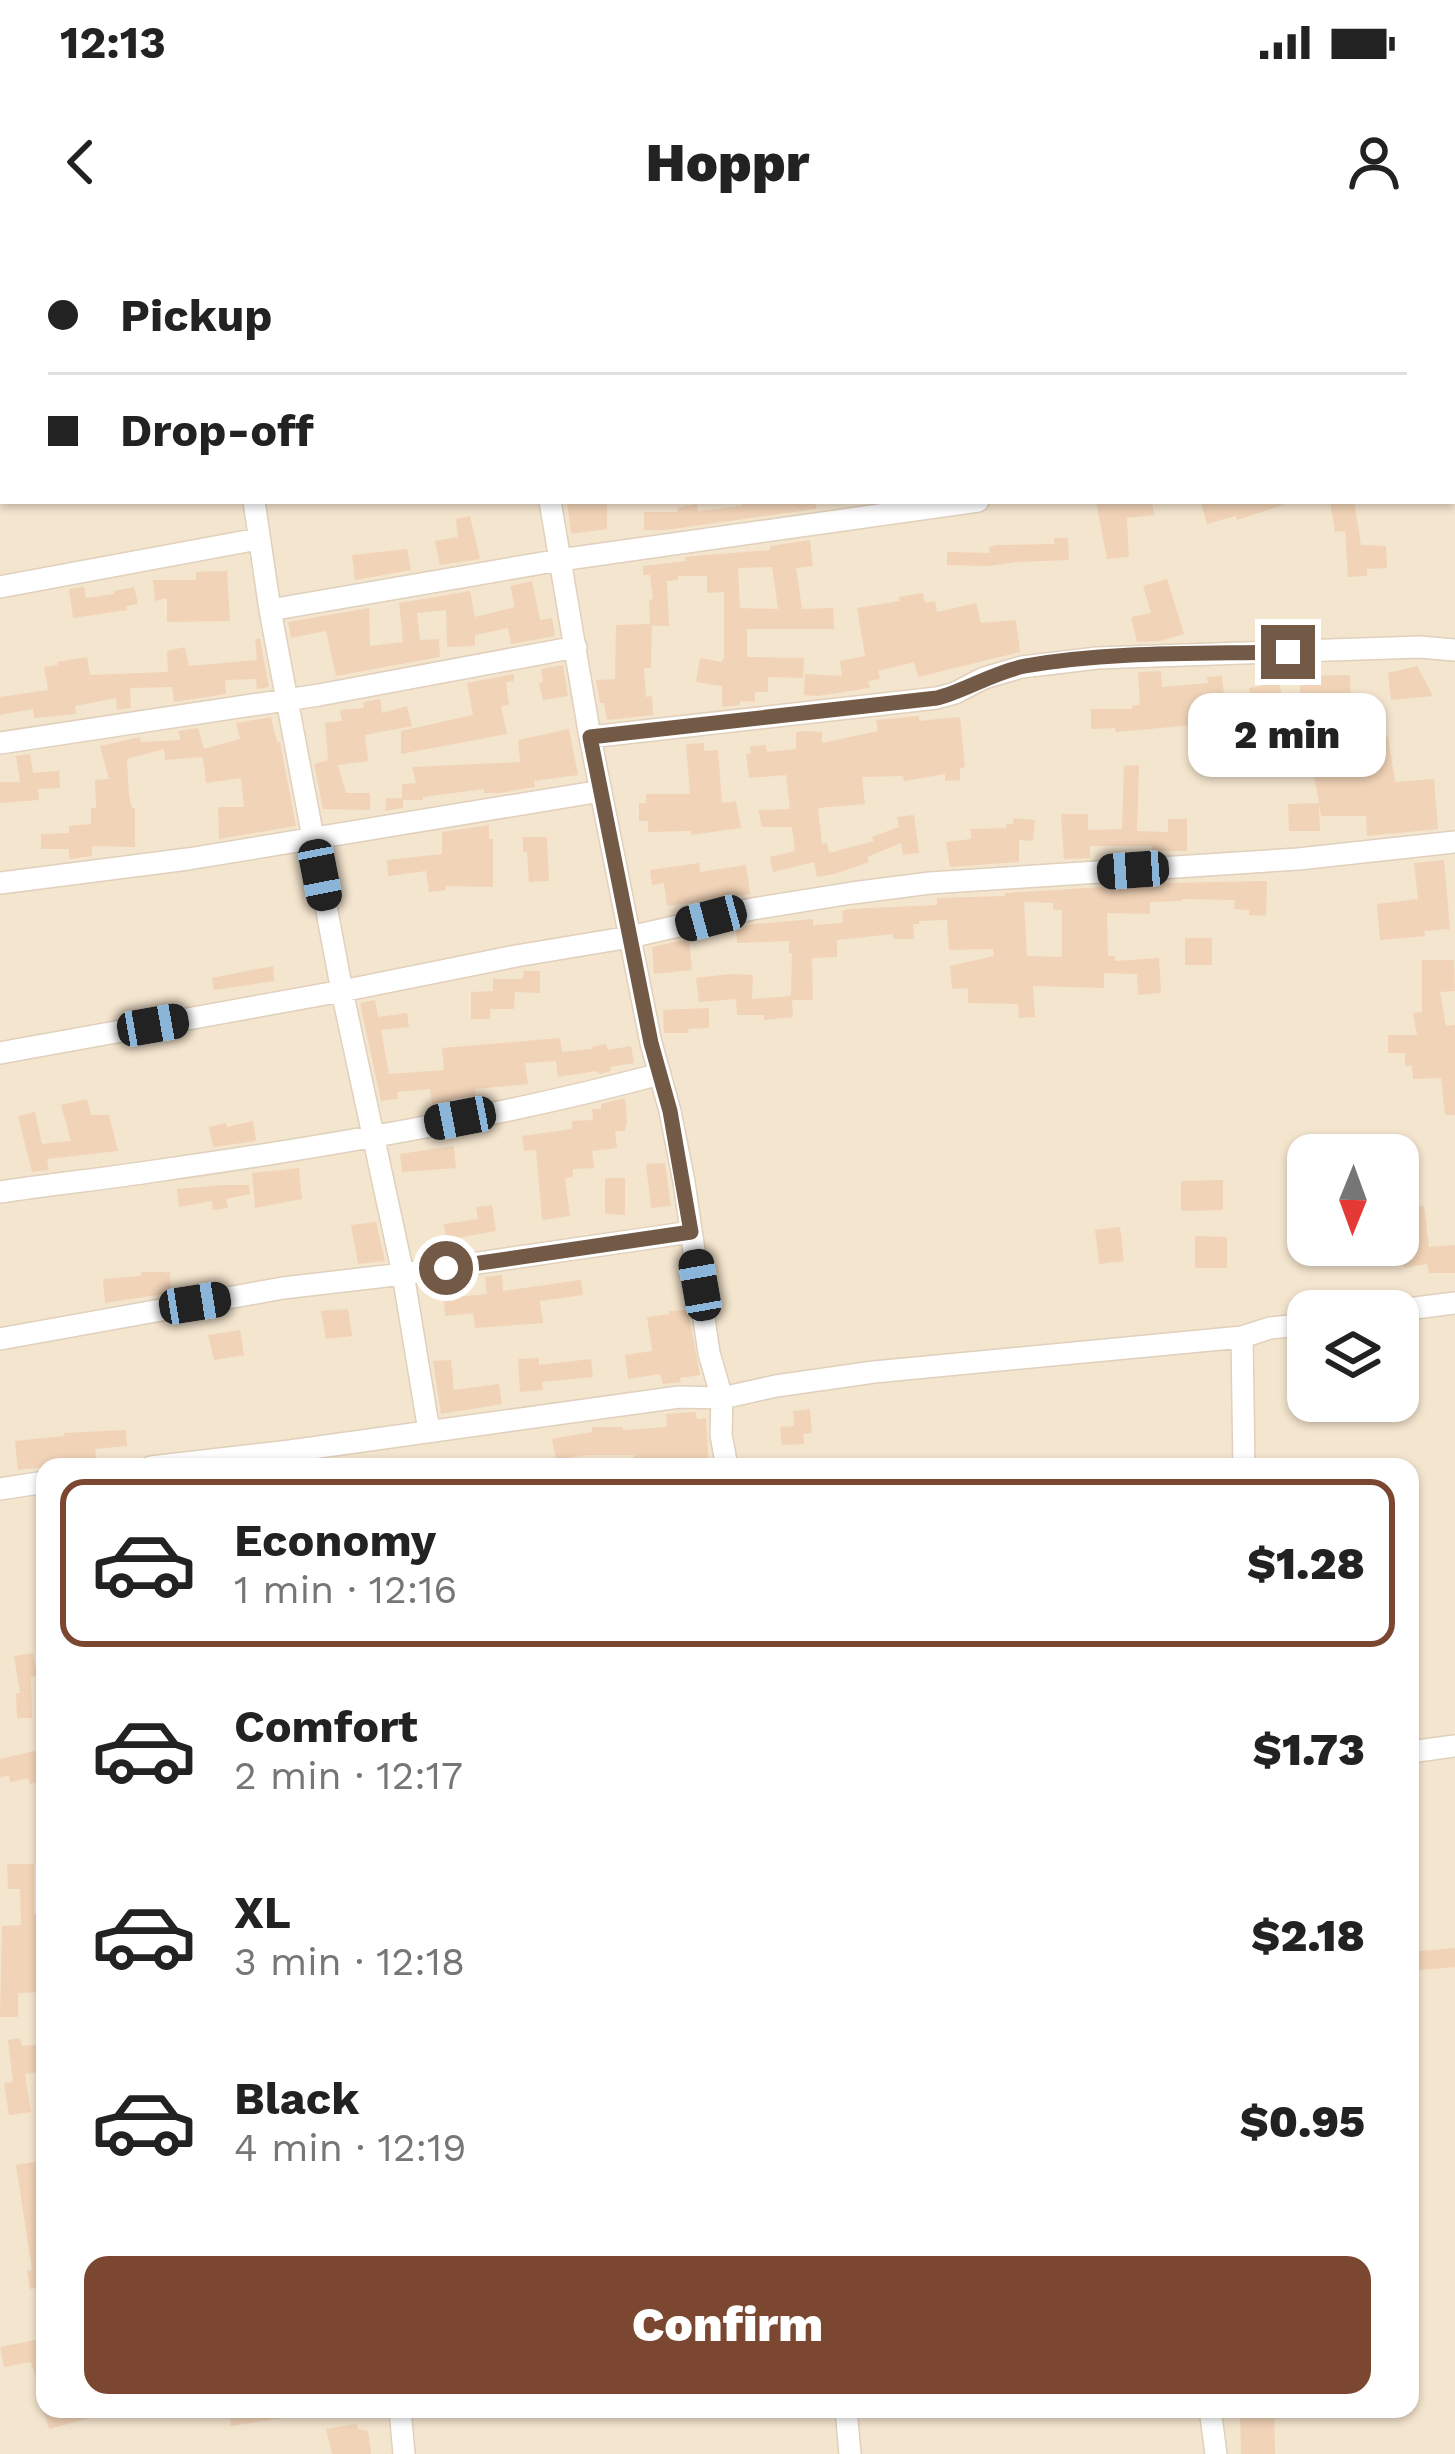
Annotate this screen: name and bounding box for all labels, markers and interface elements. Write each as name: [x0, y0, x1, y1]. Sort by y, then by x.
text: 12:13: [60, 16, 166, 69]
icon: back: [48, 129, 114, 195]
icon: person: [1341, 129, 1407, 195]
text: Hoppr: [646, 131, 809, 194]
text: Pickup: [120, 289, 272, 342]
text: Drop-off: [120, 404, 314, 457]
route end: [1261, 625, 1315, 679]
callout: 2 min: [1189, 694, 1387, 778]
text: 2 min: [1234, 712, 1340, 757]
car: [295, 836, 345, 914]
car: [1096, 850, 1170, 890]
car: [672, 891, 750, 945]
car: [114, 1001, 192, 1049]
car: [421, 1093, 499, 1143]
north arrow: [1287, 1134, 1419, 1266]
map controls: [1287, 1134, 1419, 1422]
route start: [419, 1241, 473, 1295]
car: [676, 1246, 724, 1324]
car: [157, 1280, 233, 1326]
button: layers: [1287, 1290, 1419, 1422]
icon: car: [90, 1509, 198, 1617]
text: Economy: [234, 1514, 436, 1567]
text: $1.28: [1247, 1537, 1365, 1590]
text: 1 min · 12:16: [234, 1567, 457, 1612]
icon: car: [90, 1695, 198, 1803]
text: Comfort: [234, 1700, 418, 1753]
text: $1.73: [1253, 1723, 1365, 1776]
text: 2 min · 12:17: [234, 1753, 463, 1798]
icon: car: [90, 1881, 198, 1989]
text: XL: [234, 1886, 291, 1939]
text: $2.18: [1251, 1909, 1365, 1962]
text: 3 min · 12:18: [234, 1939, 465, 1984]
icon: car: [90, 2067, 198, 2175]
text: Black: [234, 2072, 359, 2125]
text: $0.95: [1240, 2095, 1365, 2148]
text: 4 min · 12:19: [234, 2125, 466, 2170]
button: Confirm: [84, 2256, 1371, 2394]

